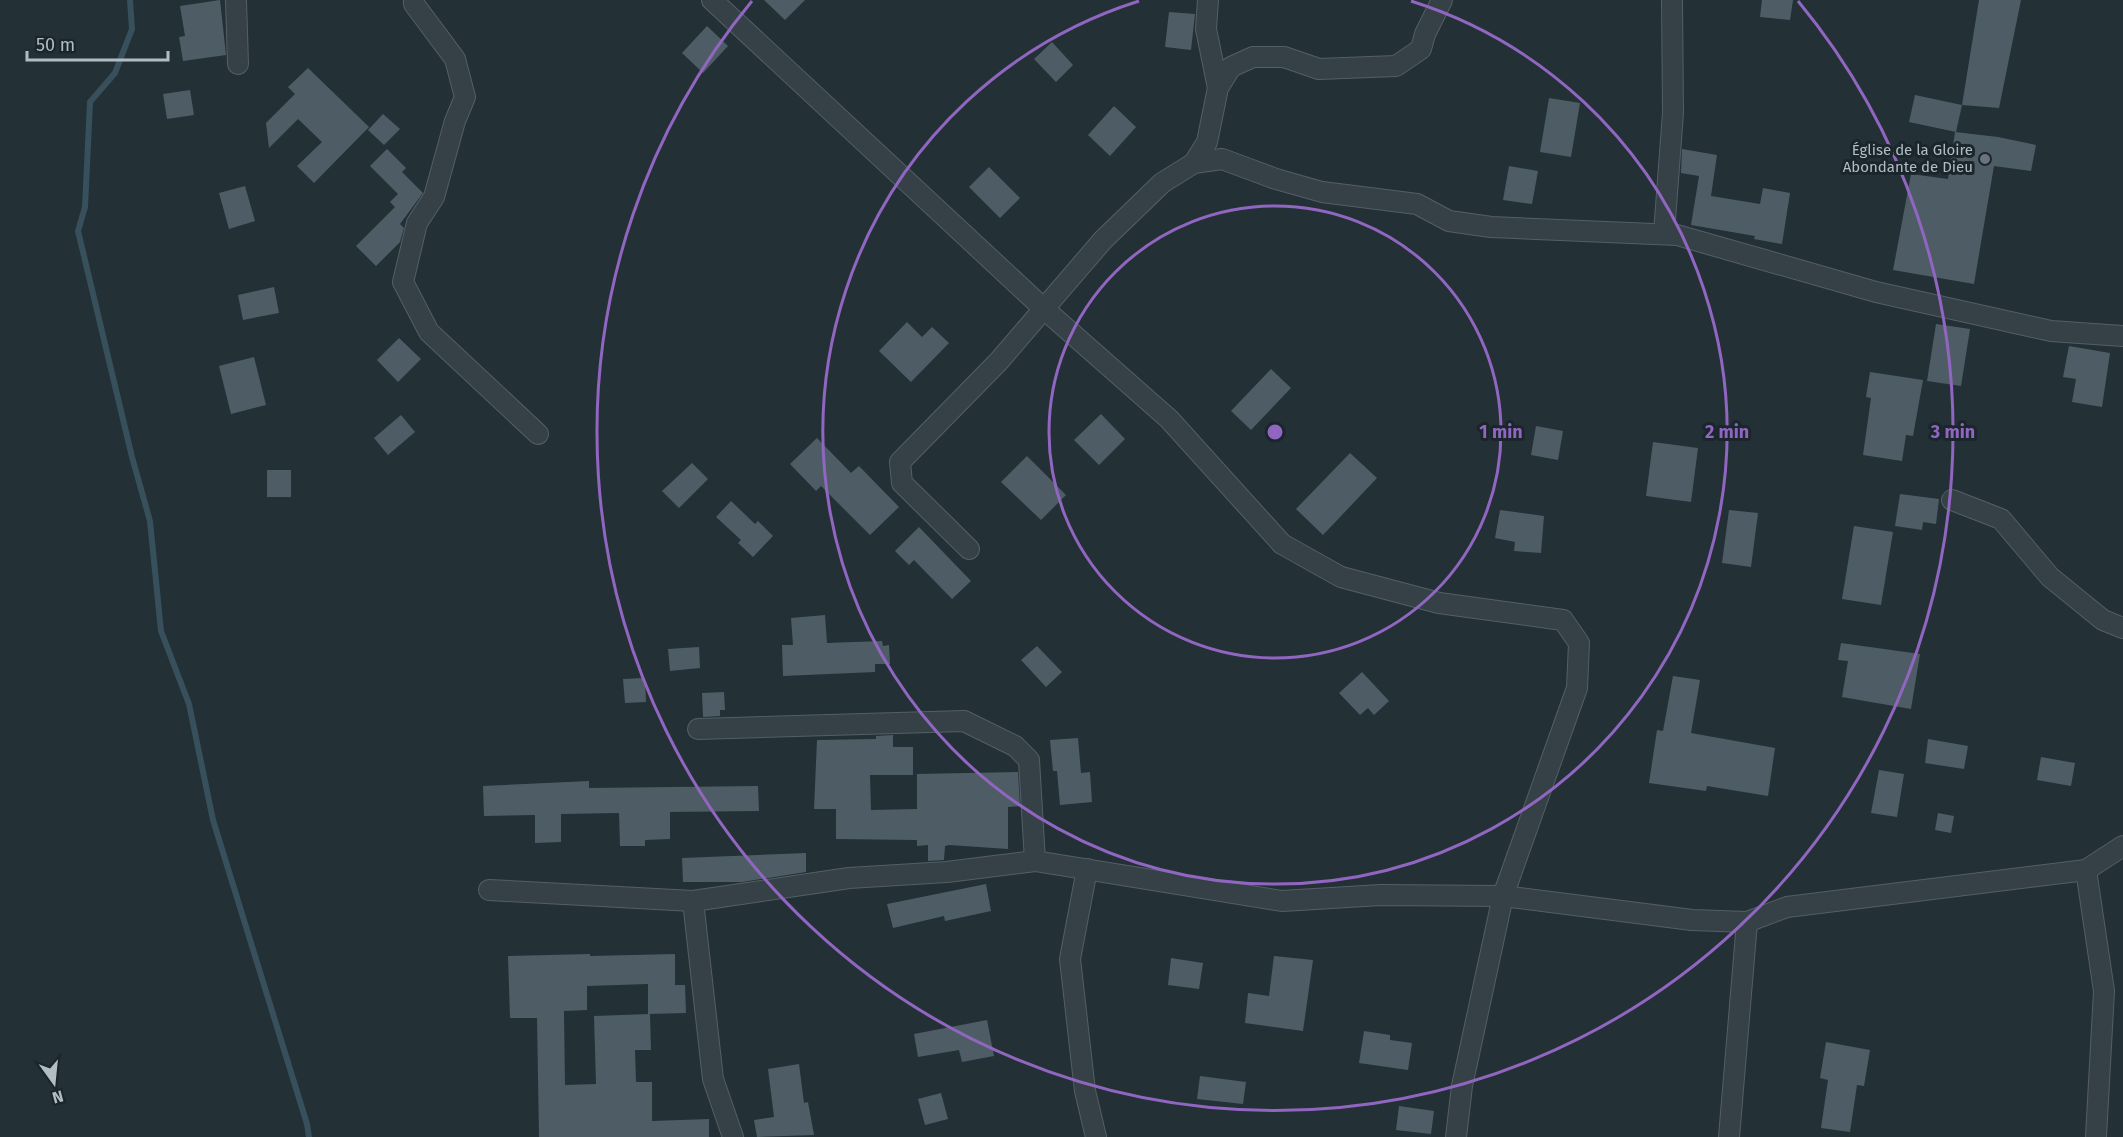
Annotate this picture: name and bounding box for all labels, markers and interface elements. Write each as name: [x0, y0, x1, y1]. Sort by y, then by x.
scale bar: [27, 24, 168, 62]
text: 50 m: [36, 34, 75, 56]
place label: Église de la Gloire Abondante de Dieu: [1843, 141, 1973, 176]
marker: Église de la Gloire Abondante de Dieu: [1978, 152, 1992, 166]
text: 1 min: [1479, 421, 1523, 443]
text: 2 min: [1705, 421, 1749, 443]
text: 3 min: [1930, 421, 1975, 443]
centre of rings: [1265, 422, 1285, 442]
north arrow: [24, 1053, 84, 1113]
text: N: [50, 1086, 65, 1108]

